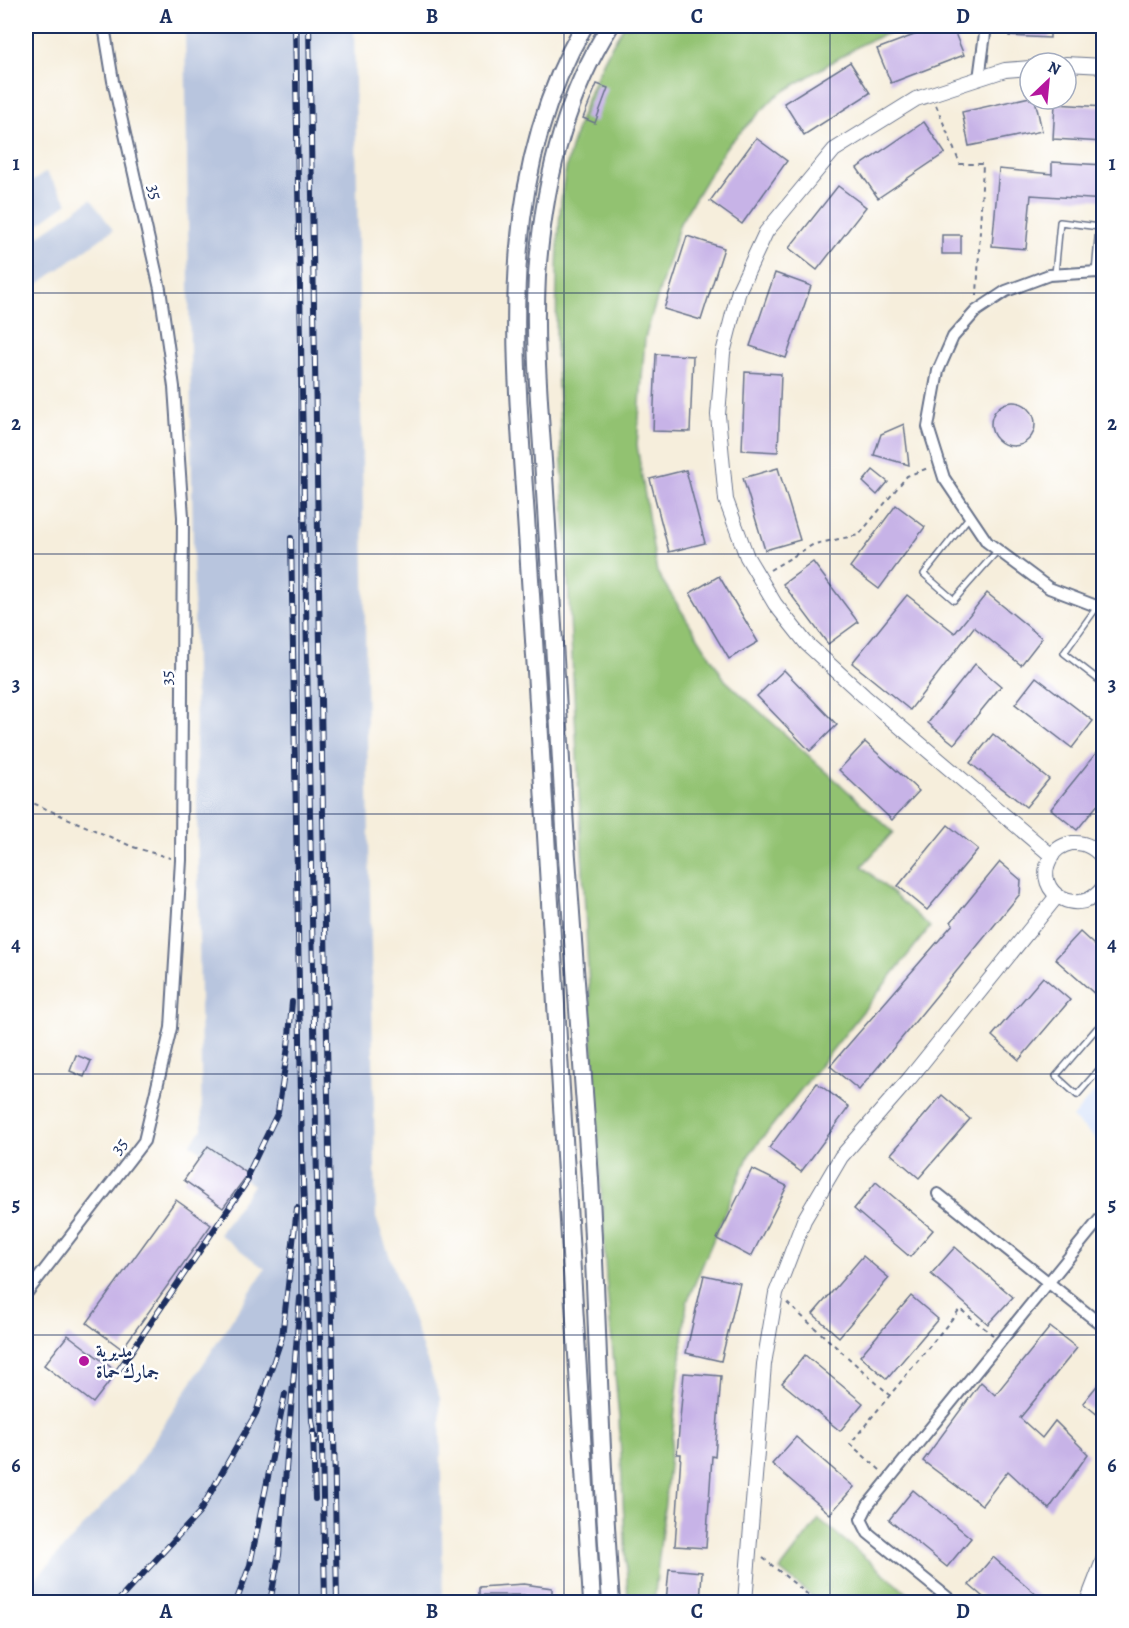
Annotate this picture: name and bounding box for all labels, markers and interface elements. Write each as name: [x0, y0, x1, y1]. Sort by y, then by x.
text: A: [159, 3, 173, 30]
text: B: [426, 3, 438, 30]
text: C: [691, 3, 703, 30]
text: D: [956, 3, 970, 30]
north arrow: [1018, 51, 1078, 111]
text: N: [1044, 56, 1065, 81]
text: 1: [12, 150, 20, 177]
text: 1: [1108, 150, 1116, 177]
street label: 35: [142, 182, 168, 202]
text: 2: [11, 410, 21, 437]
text: 2: [1107, 410, 1117, 437]
street label: 35: [154, 670, 178, 686]
text: 3: [12, 671, 20, 698]
text: 3: [1108, 671, 1116, 698]
text: 4: [11, 931, 21, 958]
text: 4: [1107, 931, 1117, 958]
street label: 35: [105, 1133, 133, 1159]
text: 5: [12, 1191, 20, 1218]
text: 5: [1108, 1191, 1116, 1218]
place label: مديرية جمارك حماة: [96, 1339, 159, 1384]
marker: مديرية جمارك حماة: [77, 1354, 91, 1368]
text: 6: [11, 1452, 21, 1479]
text: 6: [1107, 1452, 1117, 1479]
text: A: [159, 1598, 173, 1625]
text: B: [426, 1598, 438, 1625]
text: C: [691, 1598, 703, 1625]
text: D: [956, 1598, 970, 1625]

